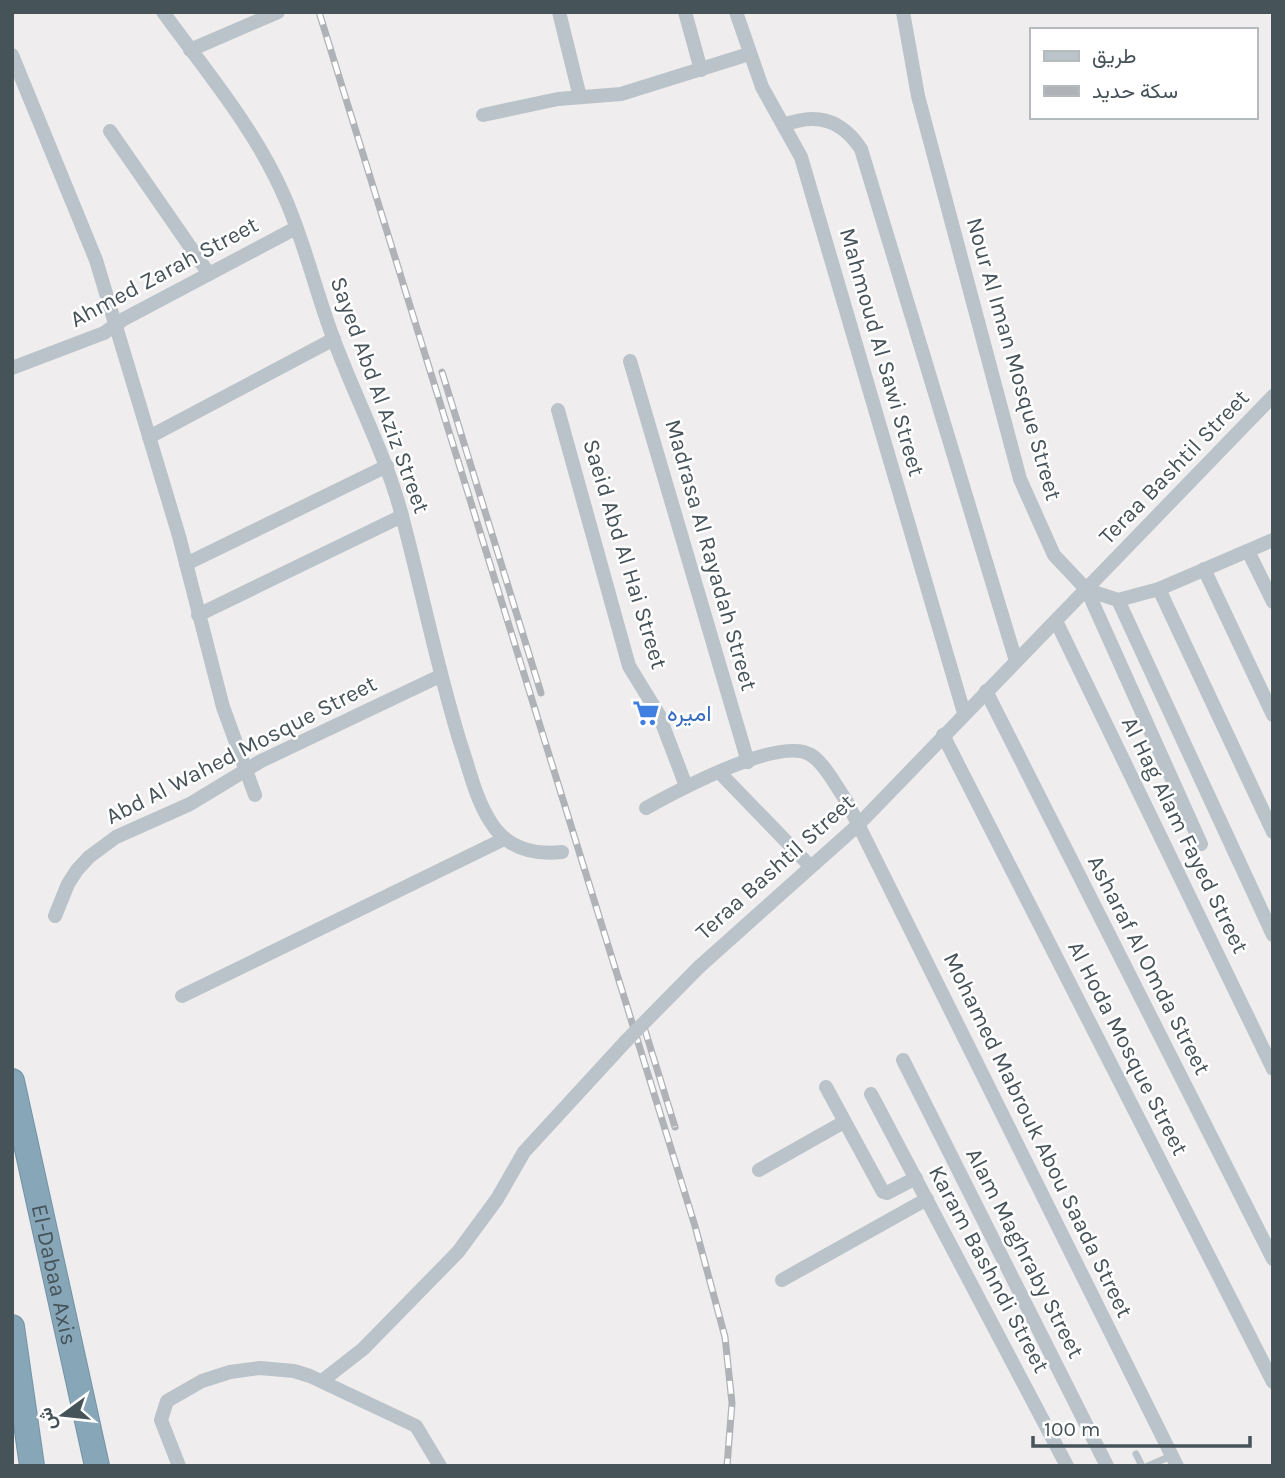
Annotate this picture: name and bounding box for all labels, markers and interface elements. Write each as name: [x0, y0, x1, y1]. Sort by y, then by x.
legend: [1030, 28, 1257, 119]
text: طريق: [1092, 44, 1137, 69]
text: سكة حديد: [1092, 79, 1178, 103]
street label: Ahmed Zarah Street: [65, 211, 263, 333]
street label: Nour Al Iman Mosque Street: [961, 214, 1067, 504]
street label: Mahmoud Al Sawi Street: [834, 225, 930, 480]
street label: Sayed Abd Al Aziz Street: [325, 273, 436, 517]
street label: Teraa Bashtil Street: [1093, 384, 1255, 550]
street label: Madrasa Al Rayadah Street: [659, 416, 763, 694]
street label: Saeid Abd Al Hai Street: [577, 436, 673, 672]
street label: Abd Al Wahed Mosque Street: [101, 670, 381, 830]
supermarket icon: اميره: [631, 698, 661, 728]
place label: اميره: [667, 700, 712, 728]
street label: Al Hag Alam Fayed Street: [1116, 712, 1254, 958]
street label: Teraa Bashtil Street: [690, 788, 860, 945]
street label: Asharaf Al Omda Street: [1082, 851, 1216, 1079]
street label: Al Hoda Mosque Street: [1062, 936, 1194, 1160]
street label: Mohamed Mabrouk Abou Saada Street: [938, 948, 1139, 1322]
street label: Alam Maghraby Street: [960, 1143, 1090, 1363]
street label: Karam Bashndi Street: [923, 1161, 1055, 1377]
street label: El-Dabaa Axis: [26, 1201, 83, 1347]
north arrow: [28, 1380, 98, 1450]
scale bar: [1033, 1404, 1250, 1448]
text: ش: [34, 1405, 61, 1433]
text: 100 m: [1044, 1417, 1101, 1441]

